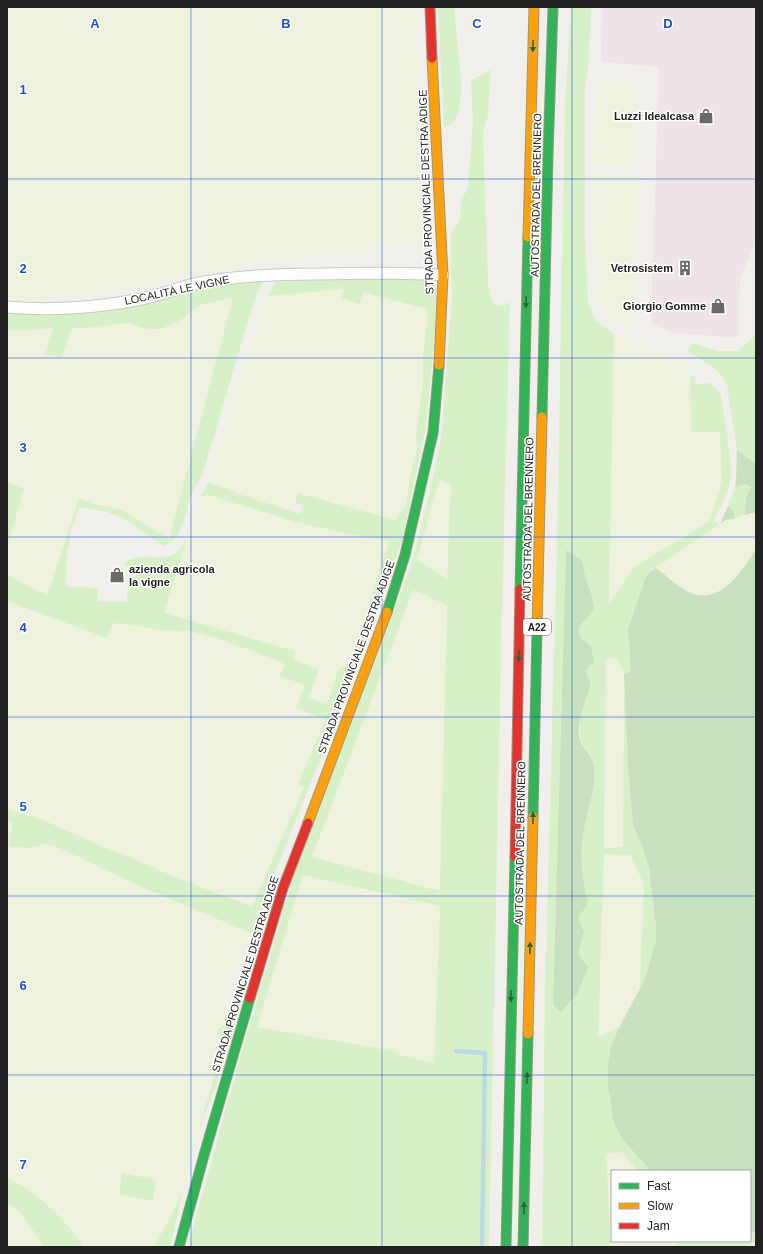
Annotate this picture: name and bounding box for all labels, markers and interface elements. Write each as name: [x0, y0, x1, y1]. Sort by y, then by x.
text: A: [90, 16, 100, 31]
text: B: [281, 16, 291, 31]
text: C: [472, 16, 482, 31]
text: D: [663, 16, 673, 31]
one-way arrow: [530, 40, 536, 53]
text: 1: [19, 82, 27, 97]
street label: STRADA PROVINCIALE DESTRA ADIGE: [416, 89, 436, 295]
shop icon: Luzzi Idealcasa: [697, 107, 715, 125]
place label: Luzzi Idealcasa: [614, 110, 695, 122]
street label: AUTOSTRADA DEL BRENNERO: [529, 113, 543, 277]
building icon: Vetrosistem: [676, 259, 694, 277]
text: 2: [19, 261, 27, 276]
place label: Vetrosistem: [611, 262, 673, 274]
street label: LOCALITÀ LE VIGNE: [123, 273, 231, 307]
one-way arrow: [523, 296, 530, 308]
shop icon: Giorgio Gomme: [709, 297, 727, 315]
place label: Giorgio Gomme: [623, 300, 706, 312]
street label: AUTOSTRADA DEL BRENNERO: [521, 437, 535, 601]
text: 3: [19, 440, 27, 455]
street label: STRADA PROVINCIALE DESTRA ADIGE: [315, 559, 397, 755]
place label: azienda agricola la vigne: [129, 563, 215, 588]
shop icon: azienda agricola la vigne: [108, 566, 126, 584]
road number: A22: [523, 619, 551, 635]
text: 4: [19, 620, 27, 635]
one-way arrow: [515, 650, 522, 662]
street label: AUTOSTRADA DEL BRENNERO: [513, 761, 527, 925]
text: 5: [19, 799, 27, 814]
one-way arrow: [530, 811, 536, 824]
street label: STRADA PROVINCIALE DESTRA ADIGE: [209, 874, 281, 1074]
one-way arrow: [527, 941, 533, 954]
text: 6: [19, 978, 27, 993]
one-way arrow: [508, 990, 514, 1003]
one-way arrow: [524, 1071, 530, 1084]
text: 7: [19, 1157, 27, 1172]
legend: [611, 1170, 751, 1242]
text: Fast: [647, 1179, 671, 1193]
text: Slow: [647, 1199, 673, 1213]
one-way arrow: [521, 1201, 527, 1214]
text: Jam: [647, 1219, 670, 1233]

